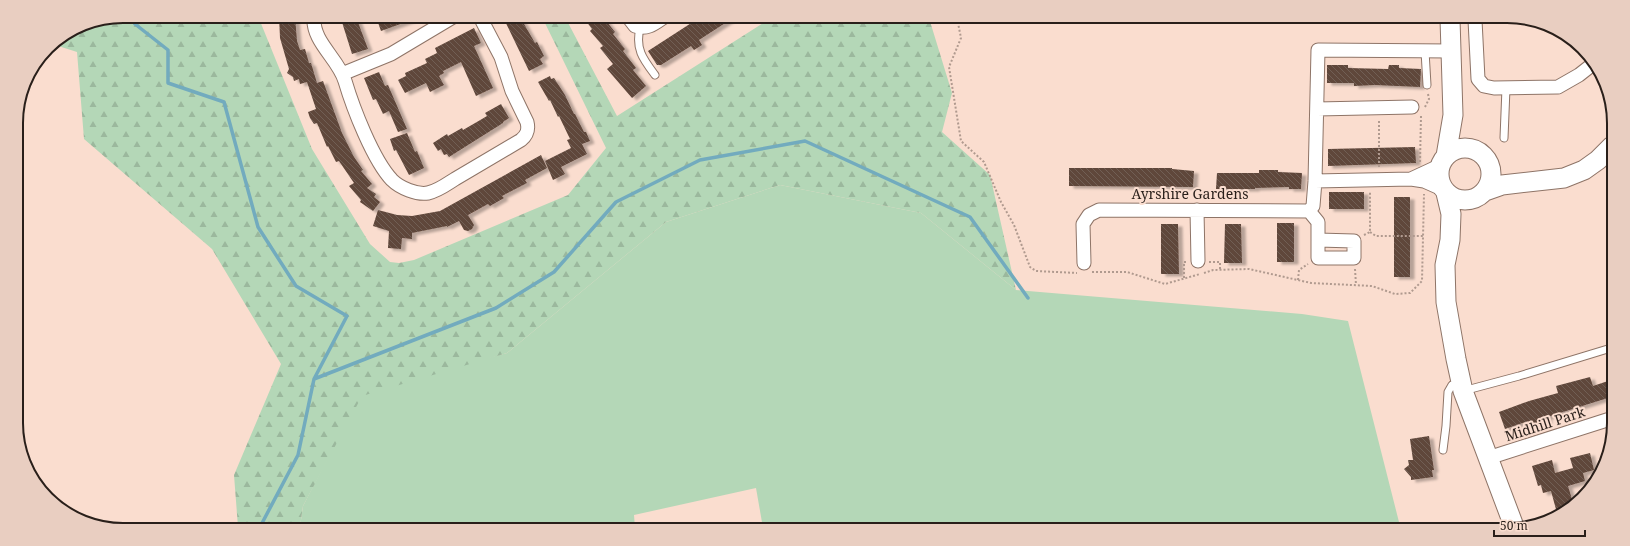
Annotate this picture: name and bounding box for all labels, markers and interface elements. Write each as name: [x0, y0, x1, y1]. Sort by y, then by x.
street label: Ayrshire Gardens: [1132, 184, 1248, 203]
street label: Midhill Park: [1502, 401, 1588, 445]
scale bar: [1494, 512, 1585, 538]
text: 50 m: [1500, 517, 1528, 534]

